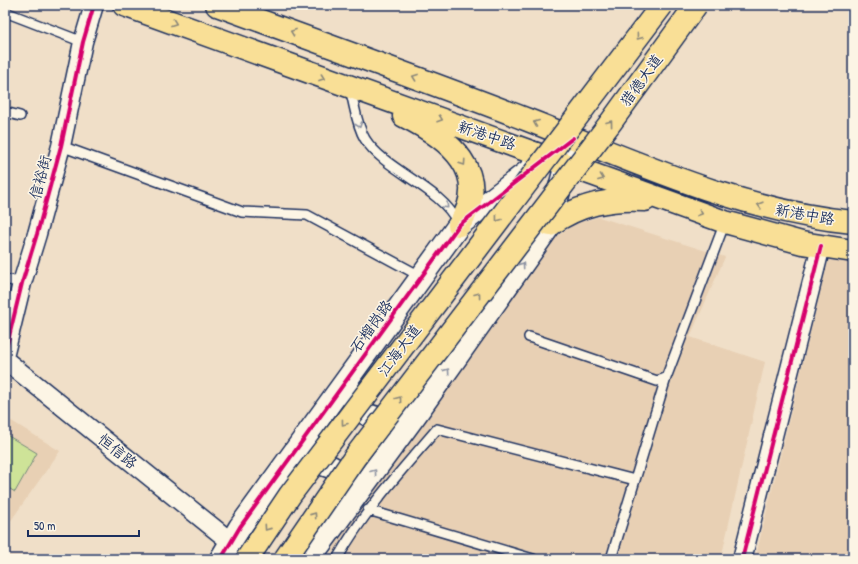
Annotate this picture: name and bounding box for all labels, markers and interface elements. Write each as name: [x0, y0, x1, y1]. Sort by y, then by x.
one-way arrow: [170, 19, 177, 27]
one-way arrow: [289, 29, 296, 37]
one-way arrow: [637, 32, 644, 39]
street label: 猎德大道: [615, 50, 667, 110]
one-way arrow: [319, 73, 326, 81]
one-way arrow: [411, 73, 418, 82]
one-way arrow: [436, 114, 443, 122]
street label: 新港中路: [455, 115, 519, 155]
one-way arrow: [533, 120, 540, 128]
one-way arrow: [605, 121, 612, 128]
one-way arrow: [354, 122, 363, 129]
street label: 信裕街: [24, 153, 56, 201]
one-way arrow: [458, 158, 465, 165]
one-way arrow: [598, 173, 605, 181]
street label: 新港中路: [774, 198, 836, 230]
one-way arrow: [441, 201, 449, 209]
one-way arrow: [756, 201, 763, 210]
one-way arrow: [696, 209, 703, 217]
one-way arrow: [496, 215, 503, 222]
one-way arrow: [517, 262, 524, 269]
one-way arrow: [473, 293, 480, 300]
street label: 石榴岗路: [345, 296, 397, 356]
street label: 江海大道: [373, 320, 425, 380]
one-way arrow: [442, 368, 450, 375]
one-way arrow: [395, 396, 402, 403]
one-way arrow: [341, 419, 348, 426]
street label: 恒信路: [94, 429, 142, 473]
one-way arrow: [369, 469, 376, 476]
scale bar: [28, 512, 139, 538]
one-way arrow: [309, 512, 317, 519]
text: 50 m: [34, 517, 55, 534]
one-way arrow: [264, 524, 272, 531]

